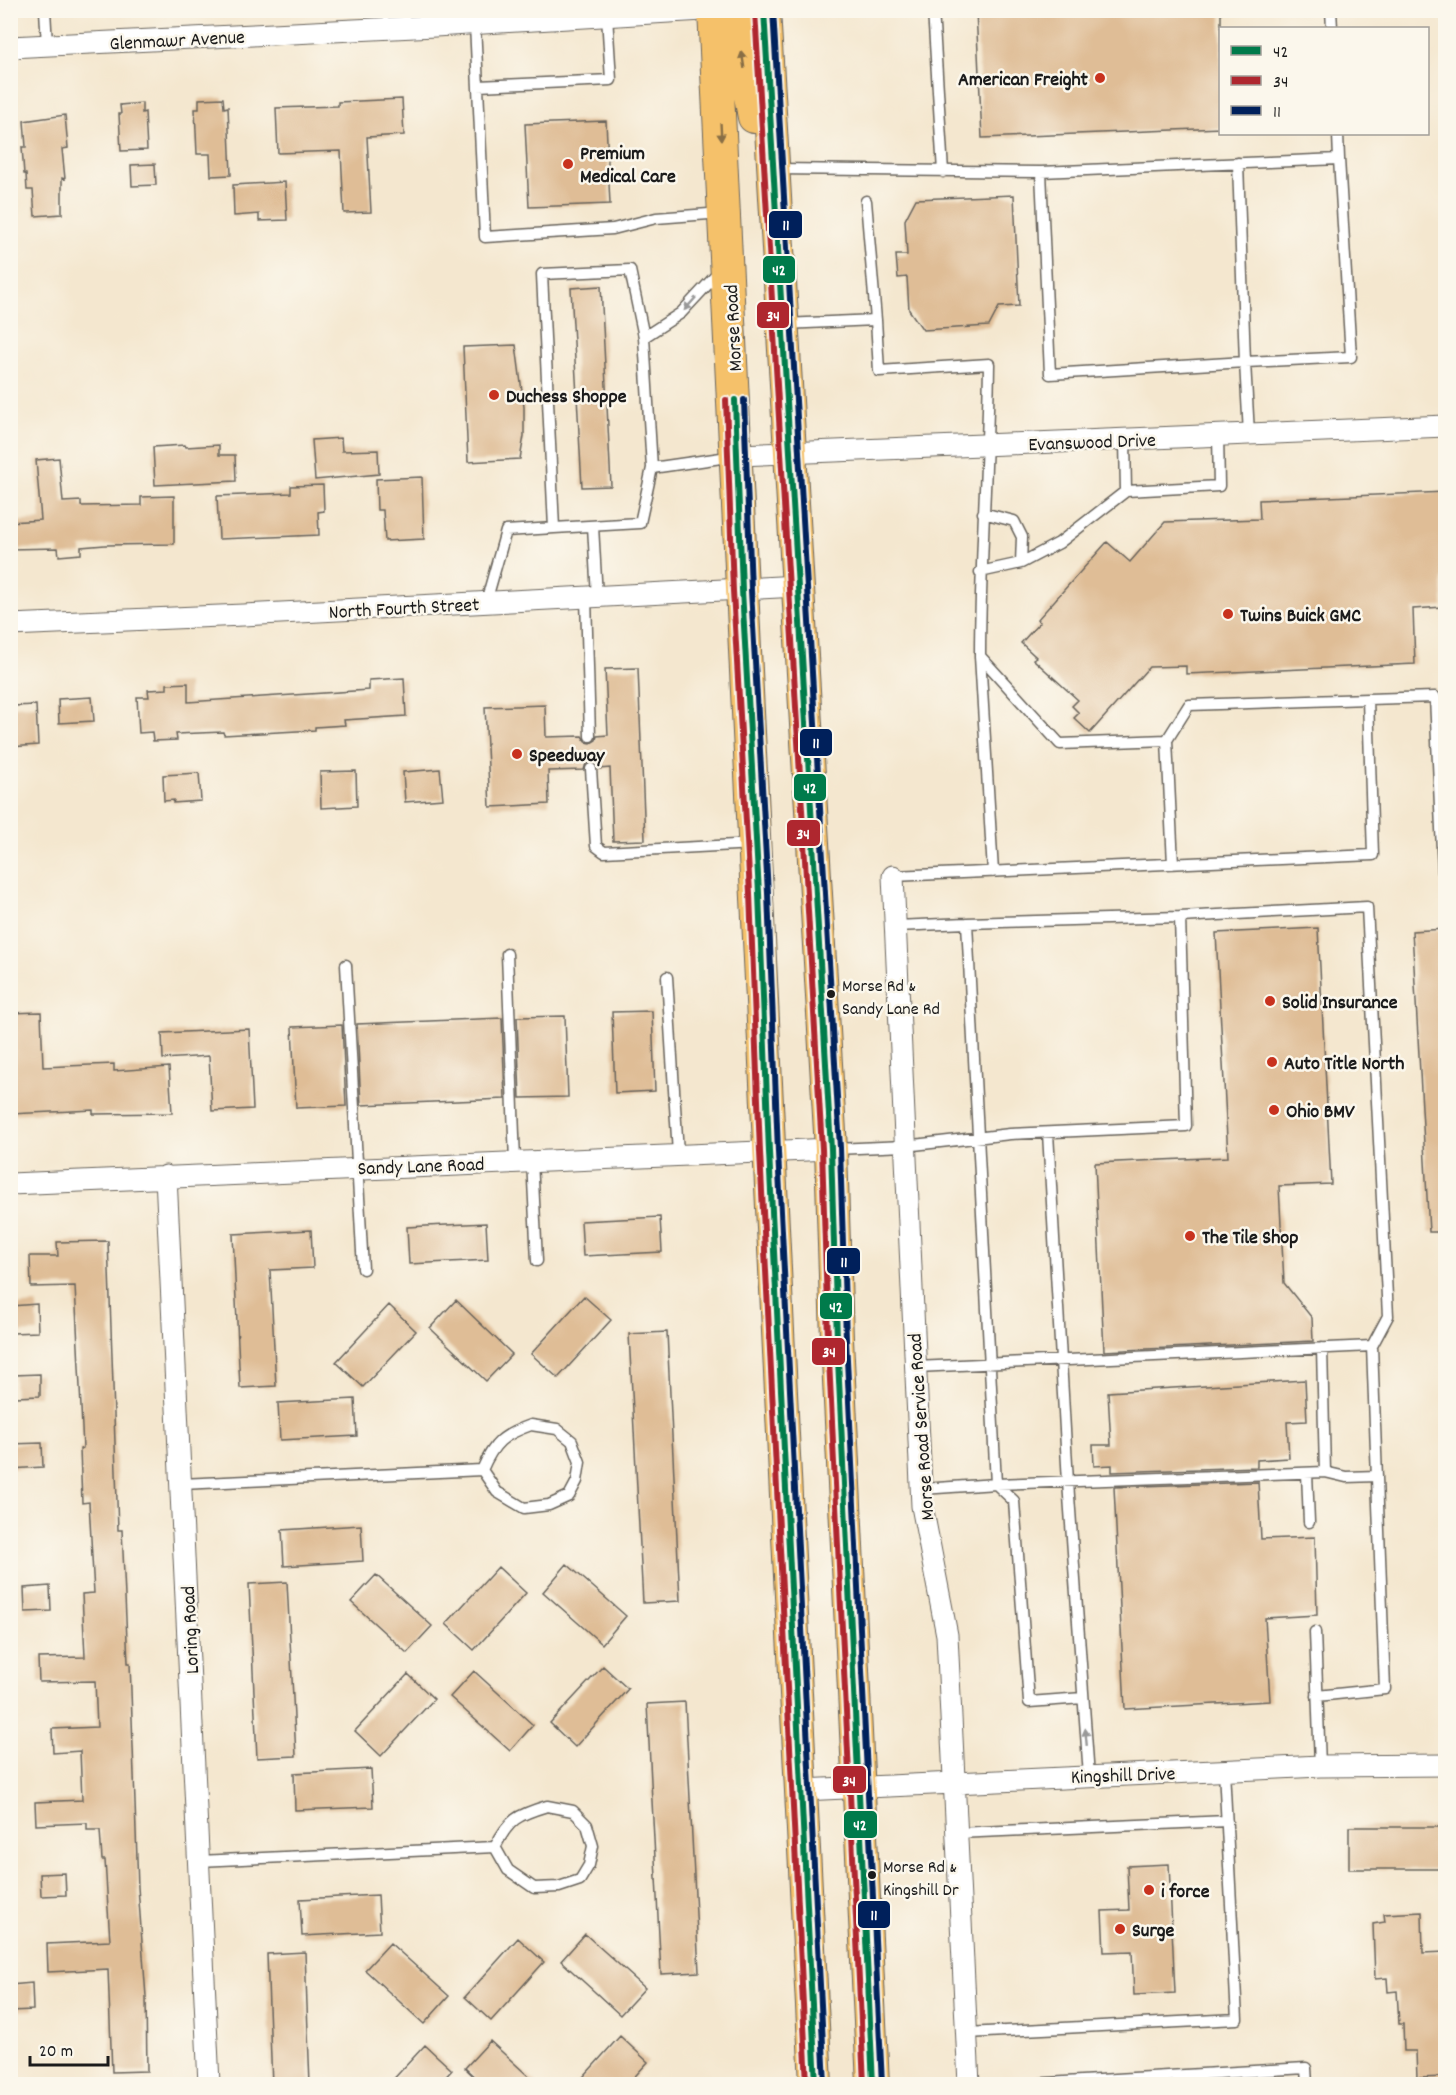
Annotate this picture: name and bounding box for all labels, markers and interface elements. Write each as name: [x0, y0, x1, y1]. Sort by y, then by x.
street label: Glenmawr Avenue: [109, 24, 246, 60]
legend: [1219, 27, 1429, 135]
text: 42: [1273, 41, 1288, 66]
one-way arrow: [738, 51, 747, 70]
place label: American Freight: [958, 67, 1089, 95]
marker: American Freight: [1093, 71, 1107, 85]
text: 34: [1273, 71, 1288, 96]
text: 11: [1273, 101, 1281, 126]
one-way arrow: [716, 122, 725, 141]
place label: Premium Medical Care: [580, 141, 676, 192]
marker: Premium Medical Care: [561, 157, 575, 171]
line badge: 11: [768, 210, 803, 239]
text: 11: [782, 215, 790, 238]
line badge: 42: [762, 255, 796, 284]
text: 42: [772, 260, 786, 283]
street label: Morse Road: [719, 284, 751, 372]
one-way arrow: [683, 296, 697, 311]
line badge: 34: [756, 301, 790, 329]
text: 34: [766, 306, 780, 329]
place label: Duchess Shoppe: [506, 384, 627, 412]
marker: Duchess Shoppe: [487, 388, 501, 402]
street label: Evanswood Drive: [1028, 428, 1157, 460]
street label: North Fourth Street: [328, 592, 480, 628]
place label: Twins Buick GMC: [1240, 603, 1361, 631]
marker: Twins Buick GMC: [1221, 607, 1235, 621]
line badge: 11: [799, 728, 833, 757]
text: 11: [812, 733, 820, 756]
place label: Speedway: [529, 743, 605, 771]
marker: Speedway: [510, 747, 524, 761]
line badge: 42: [793, 773, 827, 802]
text: 42: [803, 778, 817, 801]
line badge: 34: [786, 819, 821, 847]
text: 34: [796, 824, 810, 847]
place label: Morse Rd & Sandy Lane Rd: [842, 975, 940, 1023]
marker: Morse Rd & Sandy Lane Rd: [825, 988, 837, 1000]
place label: Solid Insurance: [1282, 990, 1398, 1018]
marker: Solid Insurance: [1263, 994, 1277, 1008]
place label: Auto Title North: [1284, 1051, 1404, 1079]
marker: Auto Title North: [1265, 1055, 1279, 1069]
place label: Ohio BMV: [1286, 1099, 1355, 1127]
marker: Ohio BMV: [1267, 1103, 1281, 1117]
street label: Sandy Lane Road: [357, 1152, 485, 1184]
place label: The Tile Shop: [1202, 1225, 1298, 1253]
marker: The Tile Shop: [1183, 1229, 1197, 1243]
line badge: 11: [826, 1247, 861, 1275]
text: 11: [840, 1252, 848, 1275]
line badge: 42: [819, 1292, 853, 1320]
text: 42: [829, 1297, 843, 1320]
street label: Morse Road Service Road: [902, 1332, 944, 1521]
line badge: 34: [811, 1337, 846, 1366]
text: 34: [822, 1342, 836, 1365]
street label: Loring Road: [176, 1585, 208, 1675]
one-way arrow: [1081, 1728, 1091, 1747]
street label: Kingshill Drive: [1070, 1761, 1176, 1793]
line badge: 34: [832, 1765, 867, 1794]
text: 34: [842, 1771, 856, 1794]
line badge: 42: [843, 1810, 878, 1839]
text: 42: [853, 1815, 867, 1838]
place label: Morse Rd & Kingshill Dr: [883, 1856, 959, 1904]
marker: Morse Rd & Kingshill Dr: [866, 1869, 878, 1881]
place label: i force: [1161, 1879, 1210, 1907]
marker: i force: [1142, 1883, 1156, 1897]
line badge: 11: [857, 1900, 891, 1929]
text: 11: [870, 1905, 878, 1928]
place label: Surge: [1132, 1918, 1175, 1946]
marker: Surge: [1113, 1922, 1127, 1936]
scale bar: [30, 2029, 108, 2067]
text: 20 m: [39, 2040, 73, 2065]

